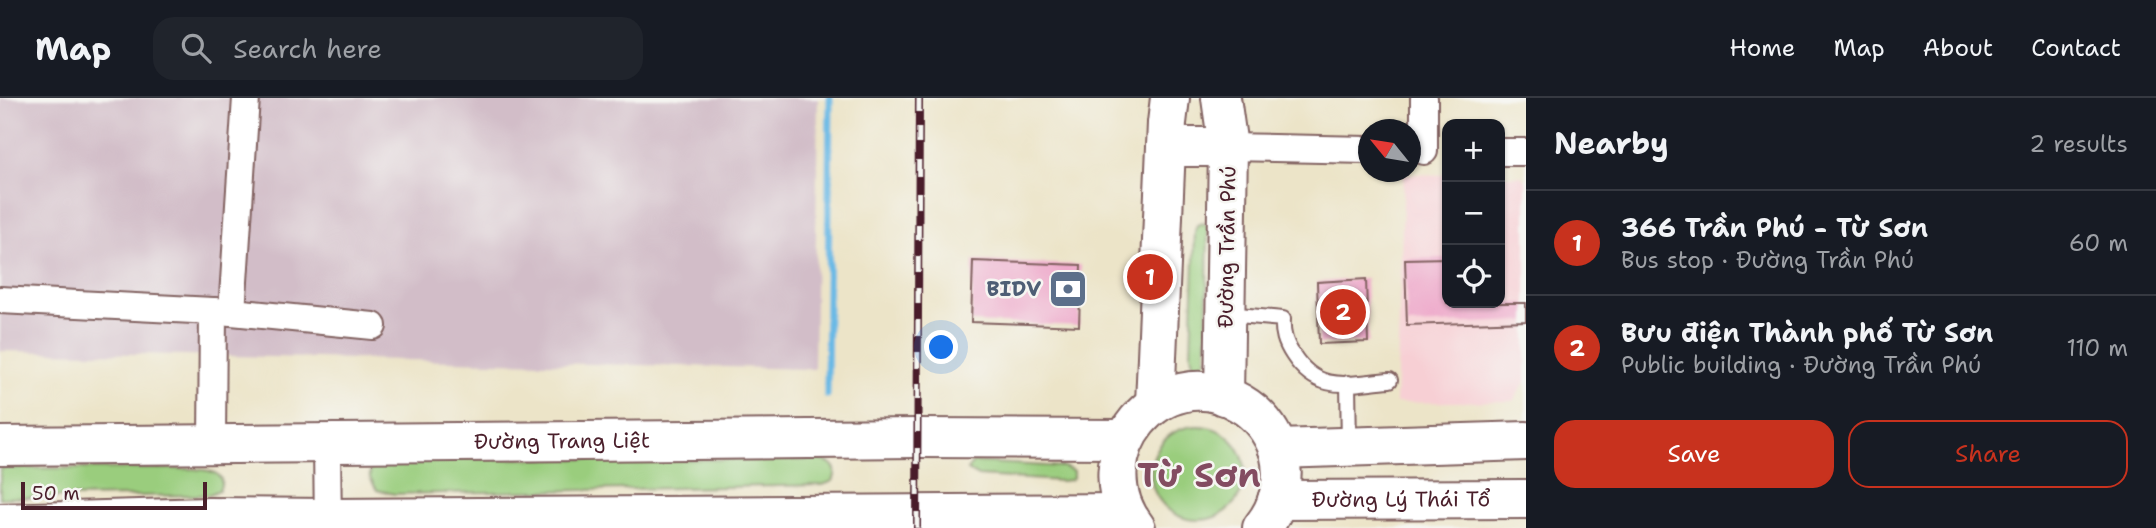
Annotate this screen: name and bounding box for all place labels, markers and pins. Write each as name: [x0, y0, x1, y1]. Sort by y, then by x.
pin: 1: [1127, 251, 1173, 303]
bank icon: BIDV: [1047, 268, 1089, 310]
place label: BIDV: [987, 275, 1041, 303]
pin: 2: [1320, 286, 1366, 338]

